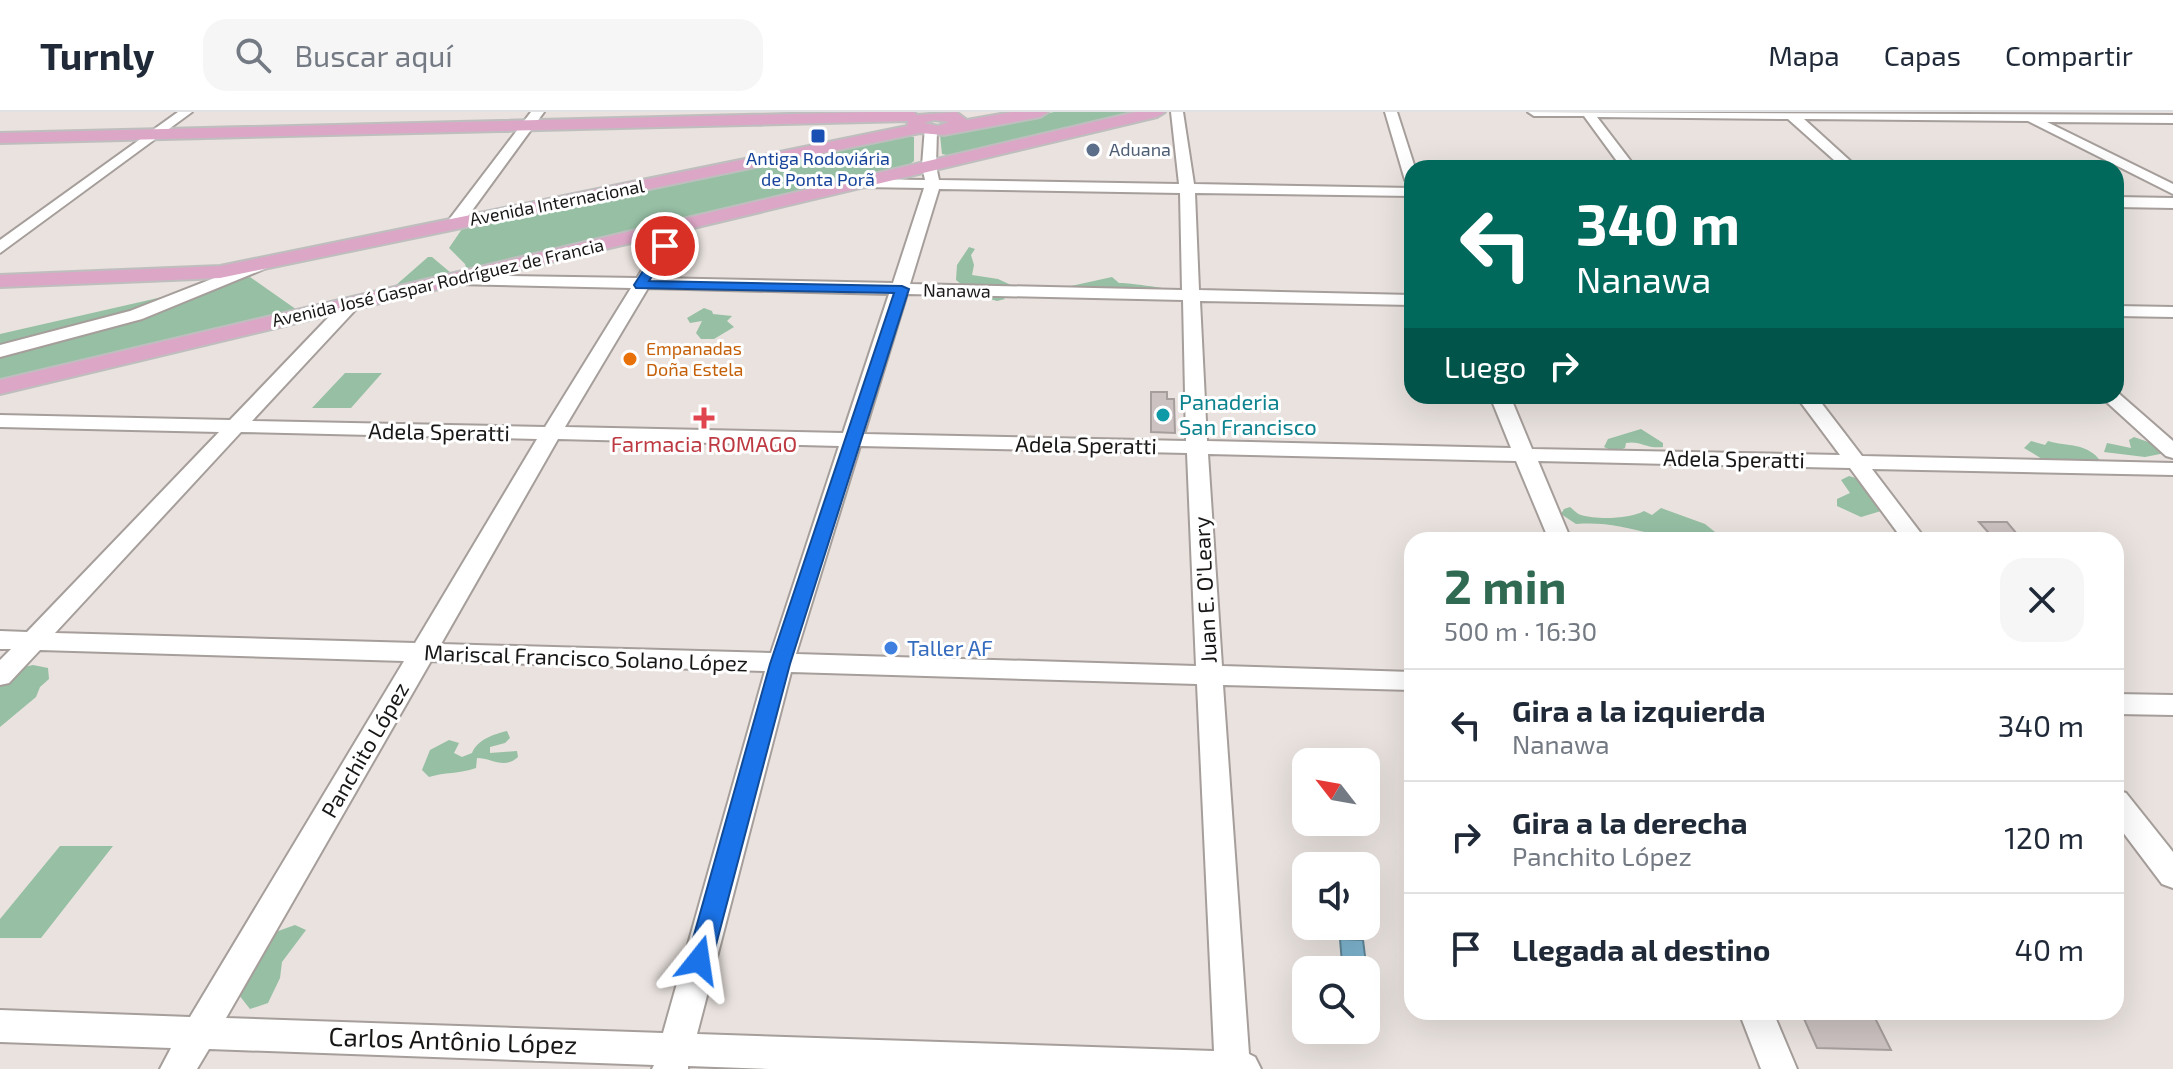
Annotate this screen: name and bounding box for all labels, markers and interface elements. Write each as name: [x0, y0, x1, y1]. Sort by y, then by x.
search box: [203, 19, 763, 91]
text: Turnly: [40, 32, 155, 78]
icon: search: [231, 33, 275, 77]
text: Buscar aquí: [295, 37, 453, 73]
text: Mapa: [1768, 38, 1840, 72]
text: Capas: [1884, 38, 1961, 72]
text: Compartir: [2005, 38, 2133, 72]
marker: Antiga Rodoviária de Ponta Porã: [809, 127, 827, 145]
place label: Aduana: [1109, 138, 1171, 160]
marker: Aduana: [1084, 141, 1102, 159]
place label: Antiga Rodoviária de Ponta Porã: [746, 147, 890, 190]
street label: Avenida Internacional: [468, 174, 647, 230]
text: 340 m: [1576, 189, 1740, 256]
icon: left: [1444, 192, 1548, 296]
pin: [631, 212, 699, 280]
icon: arrive: [643, 224, 687, 268]
street label: Avenida José Gaspar Rodríguez de Francia: [270, 233, 606, 331]
text: Nanawa: [1576, 257, 1711, 300]
street label: Nanawa: [923, 278, 991, 302]
place label: Empanadas Doña Estela: [646, 337, 744, 380]
icon: right: [1542, 344, 1586, 388]
text: Luego: [1444, 348, 1526, 384]
marker: Empanadas Doña Estela: [621, 350, 639, 368]
place label: Panaderia San Francisco: [1179, 388, 1317, 439]
marker: Panaderia San Francisco: [1154, 406, 1172, 424]
marker: Farmacia ROMAGO: [695, 409, 713, 427]
street label: Adela Speratti: [368, 417, 510, 445]
place label: Farmacia ROMAGO: [611, 430, 797, 456]
street label: Adela Speratti: [1015, 430, 1157, 458]
street label: Adela Speratti: [1663, 444, 1805, 472]
street label: Juan E. O'Leary: [1187, 516, 1221, 664]
text: 2 min: [1444, 556, 1567, 614]
button: close: [2000, 558, 2084, 642]
text: 500 m · 16:30: [1444, 615, 1597, 646]
place label: Taller AF: [907, 634, 993, 660]
street label: Mariscal Francisco Solano López: [424, 638, 749, 676]
marker: Taller AF: [882, 639, 900, 657]
street label: Panchito López: [315, 677, 413, 822]
text: Gira a la izquierda: [1512, 692, 1766, 728]
icon: left: [1444, 703, 1488, 747]
text: 340 m: [1998, 707, 2084, 743]
text: Nanawa: [1512, 728, 1610, 759]
north arrow: [1292, 748, 1380, 836]
map controls: [1292, 748, 1380, 1044]
text: Gira a la derecha: [1512, 804, 1748, 840]
icon: right: [1444, 815, 1488, 859]
text: 120 m: [2004, 819, 2084, 855]
text: Panchito López: [1512, 840, 1692, 871]
button: sound: [1292, 852, 1380, 940]
position arrow: [657, 918, 741, 1002]
icon: arrive: [1444, 927, 1488, 971]
text: Llegada al destino: [1512, 931, 1771, 967]
text: 40 m: [2014, 931, 2084, 967]
button: search: [1292, 956, 1380, 1044]
street label: Carlos Antônio López: [328, 1020, 578, 1059]

